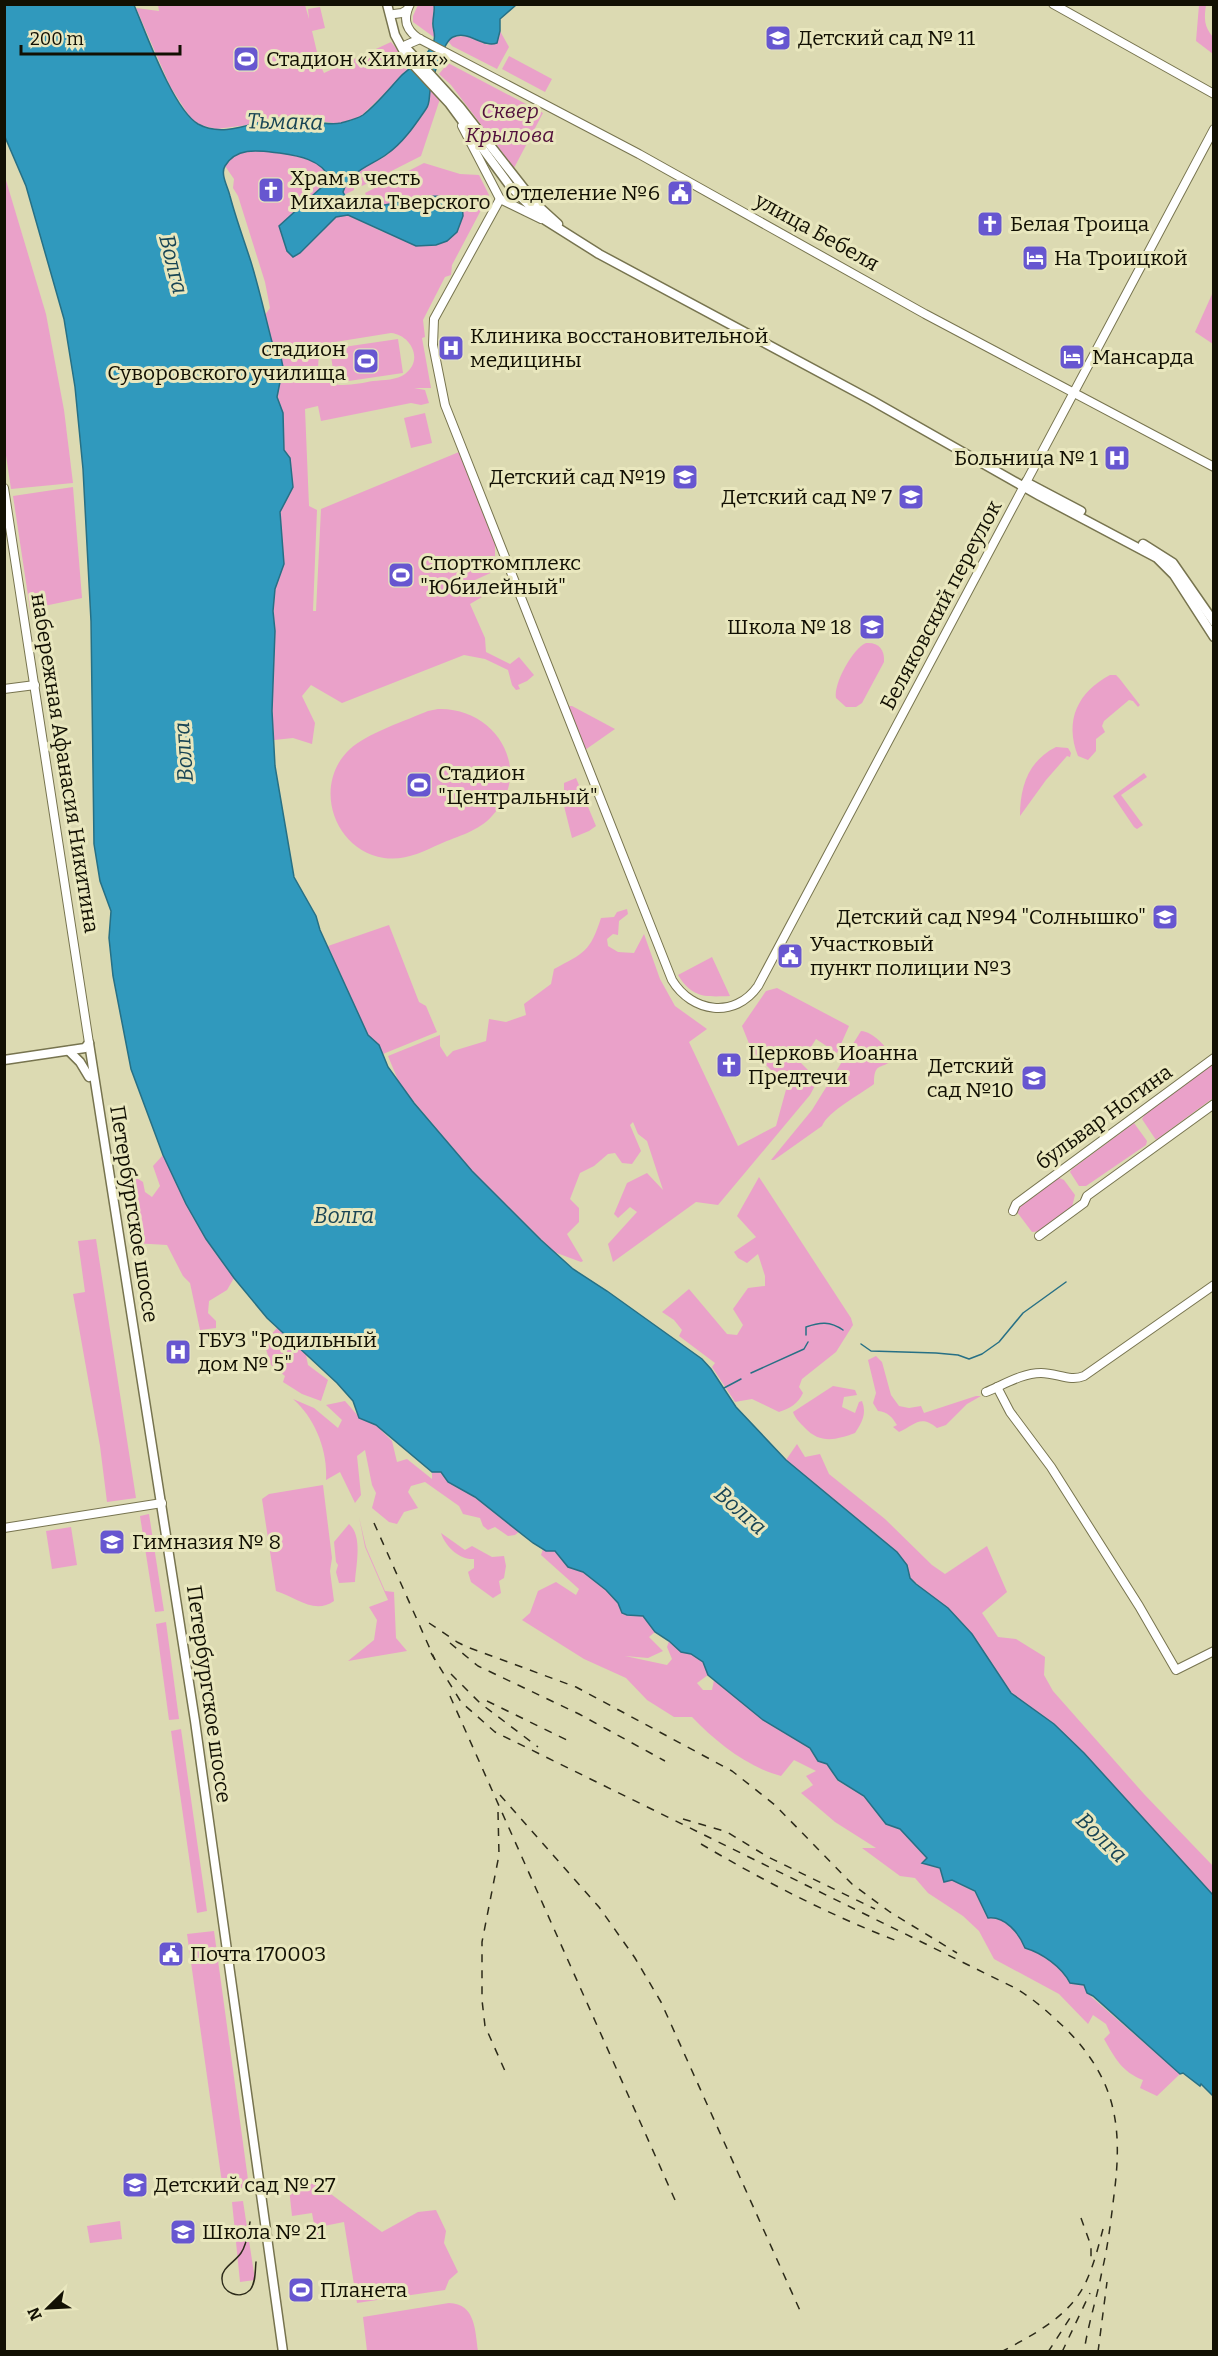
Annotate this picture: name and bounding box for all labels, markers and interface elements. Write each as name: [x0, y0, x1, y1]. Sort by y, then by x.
scale bar: [21, 18, 180, 56]
school or university icon: Детский сад № 11: [763, 23, 793, 53]
place label: Детский сад № 11: [798, 25, 975, 51]
text: 200 m: [30, 28, 84, 50]
sports icon: Стадион «Химик»: [231, 44, 261, 74]
place label: Стадион «Химик»: [266, 46, 448, 72]
park label: Сквер Крылова: [465, 98, 555, 148]
water label: Тьмака: [247, 107, 323, 136]
place label: Храм в честь Михаила Тверского: [290, 165, 491, 215]
church icon: Храм в честь Михаила Тверского: [256, 175, 286, 205]
public building icon: Отделение №6: [665, 178, 695, 208]
place label: Отделение №6: [505, 180, 660, 206]
street label: улица Бебеля: [749, 187, 884, 277]
church icon: Белая Троица: [975, 209, 1005, 239]
place label: Белая Троица: [1010, 211, 1150, 237]
water label: Волга: [153, 232, 194, 297]
hotel icon: На Троицкой: [1020, 243, 1050, 273]
place label: На Троицкой: [1054, 245, 1188, 271]
place label: Клиника восстановительной медицины: [470, 323, 769, 373]
hospital icon: Клиника восстановительной медицины: [436, 333, 466, 363]
place label: стадион Суворовского училища: [107, 336, 346, 386]
hotel icon: Мансарда: [1057, 342, 1087, 372]
place label: Мансарда: [1092, 344, 1195, 370]
sports icon: стадион Суворовского училища: [351, 346, 381, 376]
hospital icon: Больница № 1: [1102, 443, 1132, 473]
place label: Больница № 1: [954, 445, 1098, 471]
school or university icon: Детский сад №19: [670, 462, 700, 492]
place label: Детский сад №19: [490, 464, 666, 490]
school or university icon: Детский сад № 7: [896, 482, 926, 512]
place label: Детский сад № 7: [722, 484, 892, 510]
street label: Беляковский переулок: [875, 495, 1008, 714]
place label: Спорткомплекс "Юбилейный": [420, 550, 581, 600]
sports icon: Спорткомплекс "Юбилейный": [386, 560, 416, 590]
street label: набережная Афанасия Никитина: [25, 591, 105, 935]
school or university icon: Школа № 18: [857, 612, 887, 642]
place label: Школа № 18: [727, 614, 852, 640]
water label: Волга: [168, 721, 199, 783]
place label: Стадион "Центральный": [438, 760, 598, 810]
sports icon: Стадион "Центральный": [404, 770, 434, 800]
school or university icon: Детский сад №94 "Солнышко": [1150, 902, 1180, 932]
place label: Детский сад №94 "Солнышко": [837, 904, 1146, 930]
place label: Участковый пункт полиции №3: [810, 931, 1012, 981]
public building icon: Участковый пункт полиции №3: [775, 941, 805, 971]
place label: Церковь Иоанна Предтечи: [748, 1040, 918, 1090]
church icon: Церковь Иоанна Предтечи: [714, 1050, 744, 1080]
place label: Детский сад №10: [927, 1053, 1014, 1103]
street label: бульвар Ногина: [1031, 1058, 1178, 1175]
school or university icon: Детский сад №10: [1019, 1063, 1049, 1093]
street label: Петербургское шоссе: [104, 1104, 164, 1324]
water label: Волга: [314, 1202, 374, 1229]
place label: ГБУЗ "Родильный дом № 5": [198, 1327, 377, 1377]
hospital icon: ГБУЗ "Родильный дом № 5": [163, 1337, 193, 1367]
water label: Волга: [709, 1480, 772, 1540]
school or university icon: Гимназия № 8: [97, 1527, 127, 1557]
place label: Гимназия № 8: [132, 1529, 281, 1555]
street label: Петербургское шоссе: [181, 1584, 237, 1804]
water label: Волга: [1071, 1807, 1133, 1868]
public building icon: Почта 170003: [156, 1939, 186, 1969]
place label: Почта 170003: [190, 1941, 326, 1967]
school or university icon: Детский сад № 27: [120, 2170, 150, 2200]
place label: Детский сад № 27: [154, 2172, 336, 2198]
school or university icon: Школа № 21: [168, 2217, 198, 2247]
place label: Школа № 21: [202, 2219, 326, 2245]
sports icon: Планета: [286, 2275, 316, 2305]
place label: Планета: [320, 2277, 408, 2303]
north arrow: [18, 2278, 78, 2338]
text: N: [24, 2304, 46, 2323]

